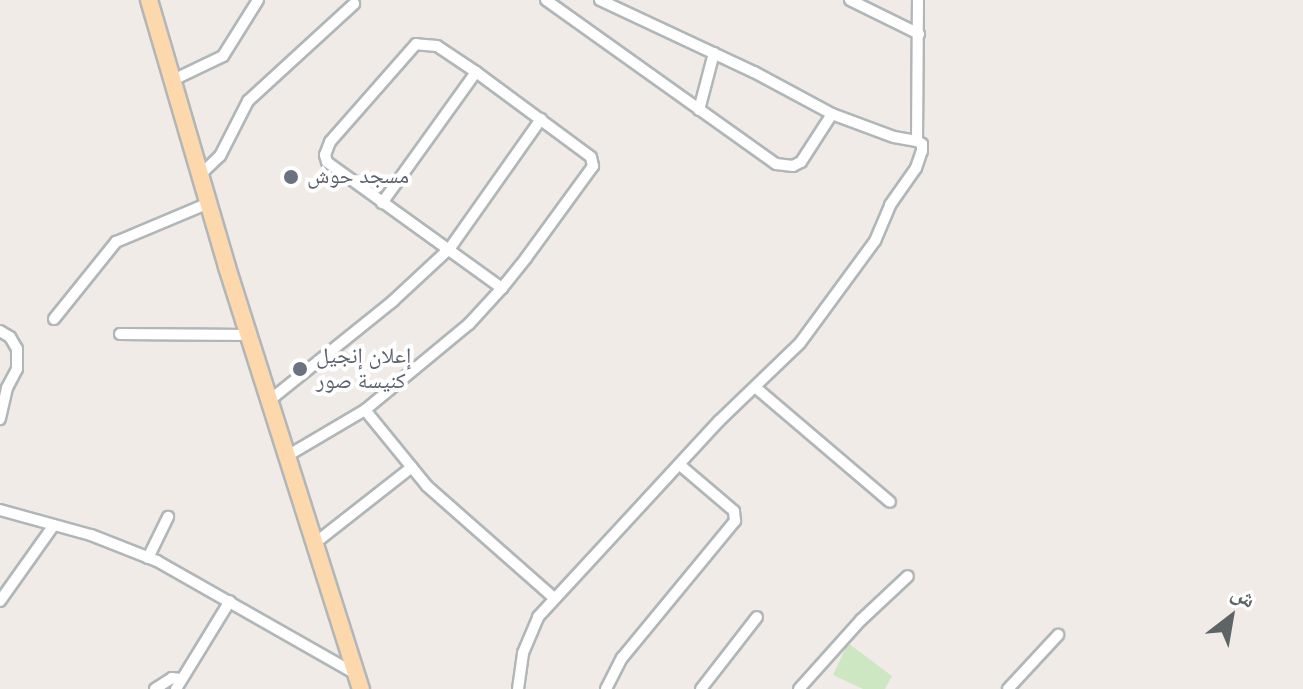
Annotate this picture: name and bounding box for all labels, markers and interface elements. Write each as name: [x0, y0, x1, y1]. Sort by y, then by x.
place label: مسجد حوش: [307, 164, 409, 190]
marker: مسجد حوش: [282, 168, 300, 186]
place label: إعلان إنجيل كنيسة صور: [316, 343, 411, 394]
marker: إعلان إنجيل كنيسة صور: [291, 360, 309, 378]
north arrow: [1191, 577, 1271, 657]
text: ش: [1226, 578, 1261, 615]

